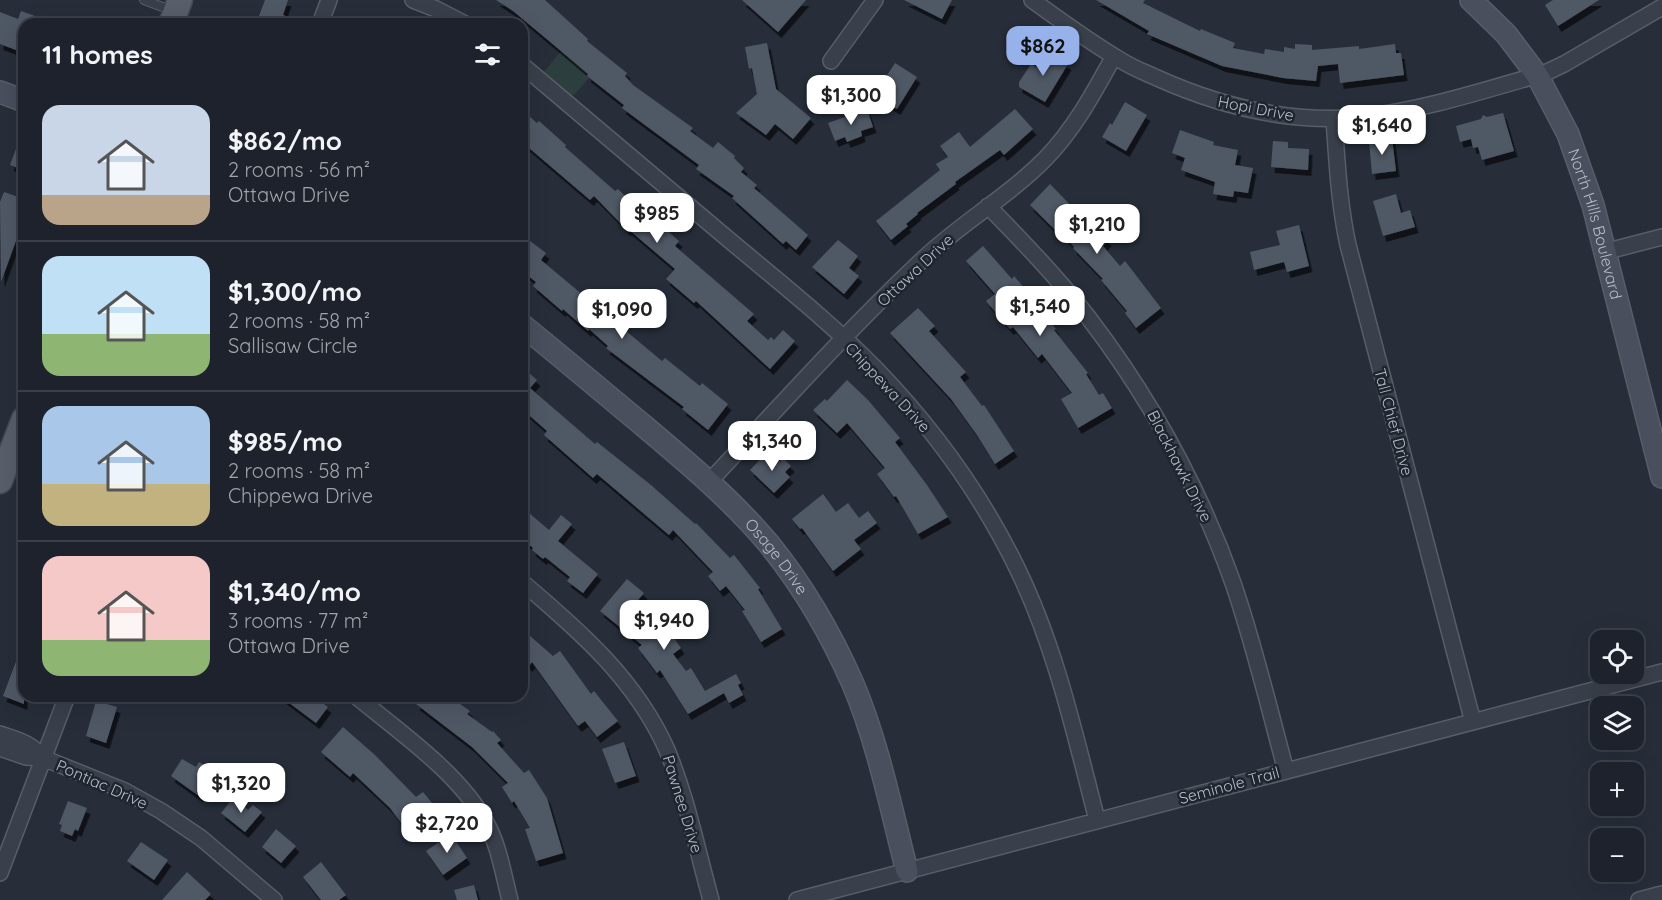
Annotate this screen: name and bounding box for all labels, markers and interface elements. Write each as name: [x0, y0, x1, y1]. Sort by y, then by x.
pin: $862: [1007, 26, 1079, 77]
text: $862: [1020, 33, 1066, 58]
text: 11 homes: [42, 38, 153, 71]
icon: filters: [471, 38, 504, 71]
pin: $1,300: [802, 75, 900, 126]
text: $1,300: [821, 82, 881, 107]
street label: Hopi Drive: [1216, 91, 1296, 125]
pin: $1,640: [1333, 105, 1431, 156]
text: $1,640: [1352, 112, 1412, 137]
text: $862/mo: [228, 124, 342, 157]
icon: home: [90, 129, 162, 201]
street label: North Hills Boulevard: [1564, 146, 1627, 301]
text: 2 rooms · 56 m²: [228, 157, 370, 182]
text: Ottawa Drive: [228, 182, 350, 207]
pin: $985: [621, 193, 693, 244]
text: $985: [634, 200, 680, 225]
pin: $1,210: [1048, 204, 1146, 255]
text: $1,210: [1069, 211, 1125, 236]
street label: Ottawa Drive: [873, 229, 957, 311]
text: $1,300/mo: [228, 275, 362, 308]
icon: home: [90, 280, 162, 352]
pin: $1,540: [991, 286, 1089, 337]
pin: $1,090: [573, 289, 671, 340]
text: $1,540: [1010, 293, 1070, 318]
text: $1,090: [591, 296, 653, 321]
text: 2 rooms · 58 m²: [228, 308, 370, 333]
text: Sallisaw Circle: [228, 333, 358, 358]
street label: Chippewa Drive: [841, 338, 935, 436]
street label: Tall Chief Drive: [1370, 366, 1418, 478]
street label: Blackhawk Drive: [1143, 407, 1217, 525]
pin: $1,340: [723, 421, 821, 472]
text: $985/mo: [228, 425, 342, 458]
text: $1,340: [742, 428, 802, 453]
icon: home: [90, 430, 162, 502]
text: 2 rooms · 58 m²: [228, 458, 370, 483]
text: Chippewa Drive: [228, 483, 373, 508]
street label: Osage Drive: [741, 514, 813, 598]
text: $1,340/mo: [228, 575, 361, 608]
icon: home: [90, 580, 162, 652]
pin: $1,940: [615, 600, 713, 651]
text: $1,940: [634, 607, 694, 632]
text: 3 rooms · 77 m²: [228, 608, 368, 633]
map controls: [1590, 630, 1644, 882]
button: locate: [1590, 630, 1644, 684]
text: Ottawa Drive: [228, 633, 350, 658]
button: layers: [1590, 696, 1644, 750]
street label: Pawnee Drive: [659, 753, 707, 855]
street label: Pontiac Drive: [53, 755, 151, 813]
street label: Seminole Trail: [1176, 762, 1282, 808]
button: +: [1590, 762, 1644, 816]
pin: $1,320: [192, 763, 290, 814]
text: $1,320: [211, 770, 271, 795]
pin: $2,720: [398, 803, 496, 854]
text: $2,720: [415, 810, 479, 835]
button: −: [1590, 828, 1644, 882]

